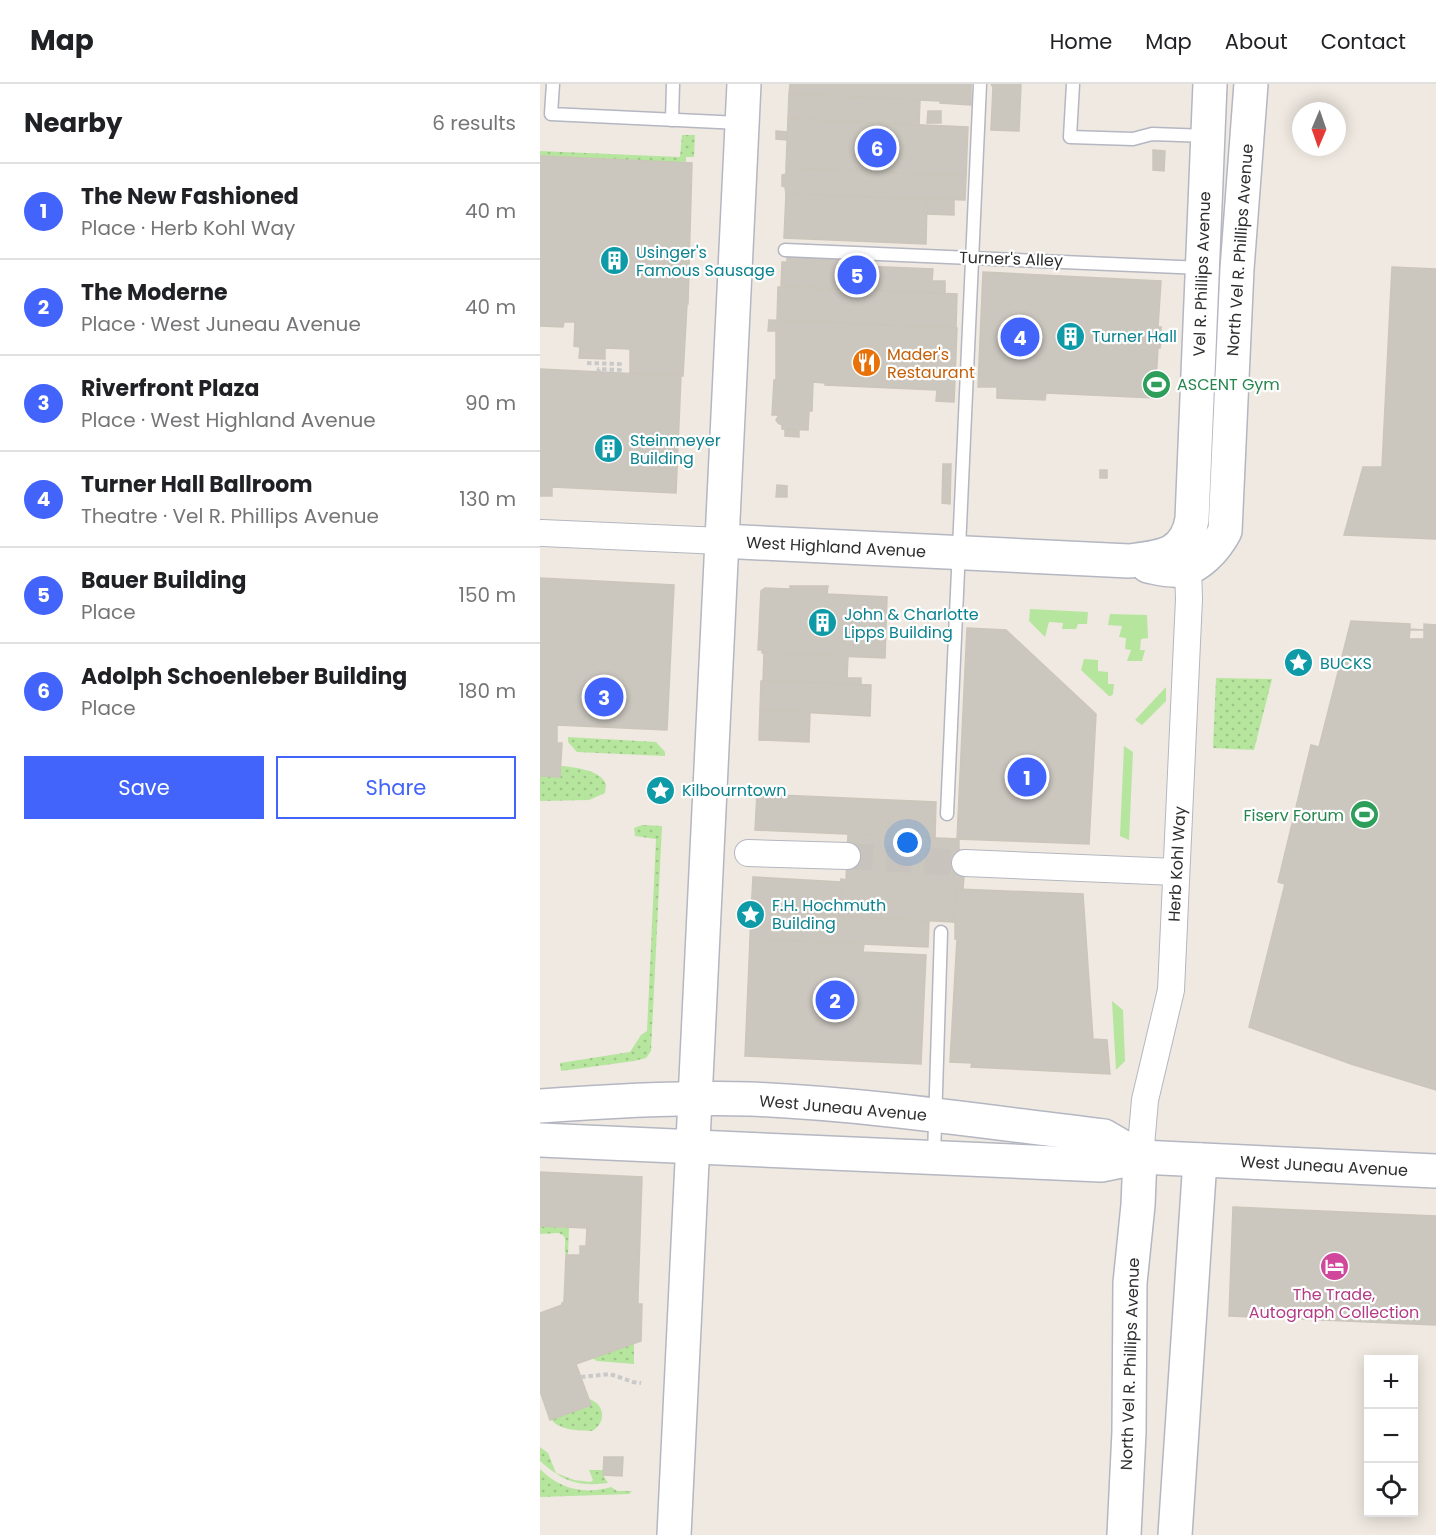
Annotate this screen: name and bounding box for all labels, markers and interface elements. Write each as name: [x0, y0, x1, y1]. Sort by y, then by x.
text: Map: [30, 21, 94, 60]
text: Home: [1050, 27, 1112, 56]
text: Map: [1145, 27, 1192, 56]
text: About: [1225, 27, 1288, 56]
text: Contact: [1321, 27, 1406, 56]
north arrow: [1292, 102, 1346, 156]
text: Nearby: [24, 105, 122, 141]
text: 6 results: [432, 109, 516, 137]
pin: 6: [858, 126, 896, 170]
street label: North Vel R. Phillips Avenue: [1221, 143, 1259, 357]
text: The New Fashioned: [81, 181, 299, 212]
street label: Vel R. Phillips Avenue: [1188, 191, 1216, 357]
text: 1: [40, 197, 47, 225]
text: 40 m: [465, 197, 516, 225]
text: Place · Herb Kohl Way: [81, 214, 295, 242]
place label: Usinger's Famous Sausage: [636, 241, 775, 282]
building icon: Usinger's Famous Sausage: [599, 245, 631, 277]
street label: Turner's Alley: [959, 246, 1063, 272]
pin: 5: [838, 252, 876, 297]
text: The Moderne: [81, 277, 228, 308]
text: 2: [38, 293, 49, 321]
text: 40 m: [465, 293, 516, 321]
text: Place · West Juneau Avenue: [81, 310, 361, 338]
pin: 4: [1000, 314, 1040, 360]
building icon: Turner Hall: [1055, 320, 1087, 352]
place label: Turner Hall: [1092, 325, 1177, 348]
place label: Mader's Restaurant: [887, 343, 975, 384]
restaurant icon: Mader's Restaurant: [850, 347, 882, 379]
sports icon: ASCENT Gym: [1140, 368, 1172, 400]
text: Riverfront Plaza: [81, 373, 259, 404]
place label: ASCENT Gym: [1177, 373, 1280, 396]
text: 3: [37, 389, 50, 417]
text: 90 m: [465, 389, 516, 417]
text: Place · West Highland Avenue: [81, 406, 376, 434]
place label: Steinmeyer Building: [630, 429, 721, 470]
building icon: Steinmeyer Building: [593, 433, 625, 465]
text: Turner Hall Ballroom: [81, 469, 313, 500]
text: 4: [37, 485, 50, 513]
text: 130 m: [459, 485, 516, 513]
text: Theatre · Vel R. Phillips Avenue: [81, 502, 379, 530]
street label: West Highland Avenue: [745, 531, 927, 563]
text: Bauer Building: [81, 565, 246, 596]
text: 5: [37, 581, 50, 609]
text: 150 m: [459, 581, 516, 609]
text: Place: [81, 598, 136, 626]
place label: John & Charlotte Lipps Building: [844, 603, 979, 644]
building icon: John & Charlotte Lipps Building: [807, 607, 839, 639]
place icon: BUCKS: [1283, 647, 1315, 679]
place label: BUCKS: [1320, 652, 1372, 675]
text: Adolph Schoenleber Building: [81, 661, 407, 692]
pin: 3: [584, 674, 624, 720]
text: 6: [37, 677, 50, 705]
text: 180 m: [458, 677, 516, 705]
text: Place: [81, 694, 136, 722]
pin: 1: [1008, 754, 1046, 800]
button: Save: [24, 756, 264, 819]
button: Share: [276, 756, 516, 819]
place icon: Kilbourntown: [645, 774, 677, 806]
place label: Kilbourntown: [682, 779, 786, 802]
sports icon: Fiserv Forum: [1349, 799, 1381, 831]
place label: Fiserv Forum: [1244, 804, 1344, 827]
street label: Herb Kohl Way: [1162, 806, 1192, 922]
your location: [893, 828, 922, 857]
place label: F.H. Hochmuth Building: [772, 894, 886, 935]
place icon: F.H. Hochmuth Building: [735, 898, 767, 930]
pin: 2: [816, 978, 854, 1022]
street label: West Juneau Avenue: [758, 1089, 928, 1127]
street label: West Juneau Avenue: [1239, 1150, 1409, 1182]
hotel icon: The Trade, Autograph Collection: [1318, 1250, 1350, 1282]
street label: North Vel R. Phillips Avenue: [1115, 1257, 1145, 1471]
place label: The Trade, Autograph Collection: [1249, 1283, 1419, 1324]
map controls: [1364, 1355, 1418, 1517]
button: +: [1364, 1355, 1418, 1409]
button: −: [1364, 1409, 1418, 1463]
button: locate: [1364, 1463, 1418, 1517]

